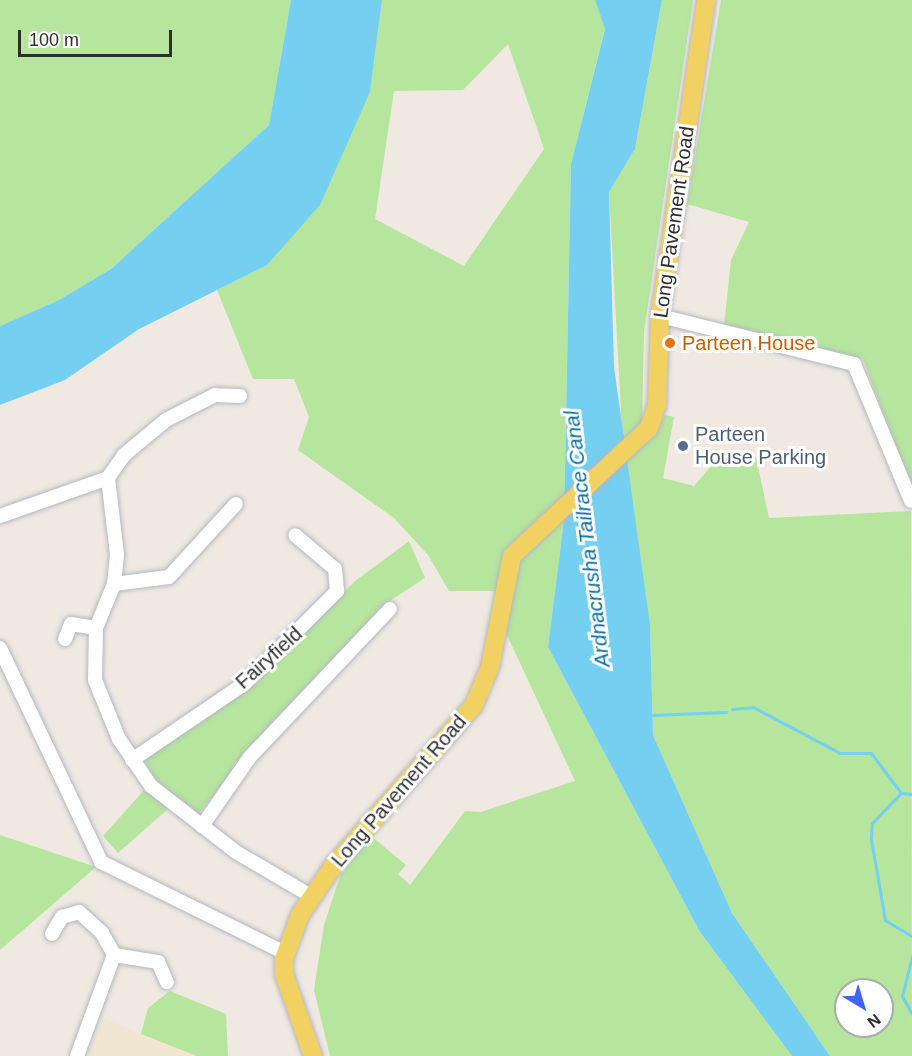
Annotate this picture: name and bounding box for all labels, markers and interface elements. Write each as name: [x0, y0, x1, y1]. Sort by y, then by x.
scale bar: [21, 18, 176, 56]
text: 100 m: [29, 30, 79, 50]
street label: Long Pavement Road: [649, 125, 699, 319]
place label: Parteen House: [682, 331, 815, 355]
marker: Parteen House: [663, 336, 677, 350]
water label: Ardnacrusha Tailrace Canal: [559, 409, 615, 669]
place label: Parteen House Parking: [695, 422, 826, 469]
marker: Parteen House Parking: [676, 439, 690, 453]
street label: Fairyfield: [231, 622, 307, 694]
street label: Long Pavement Road: [326, 710, 472, 872]
north arrow: [834, 978, 894, 1038]
text: N: [864, 1011, 884, 1031]

